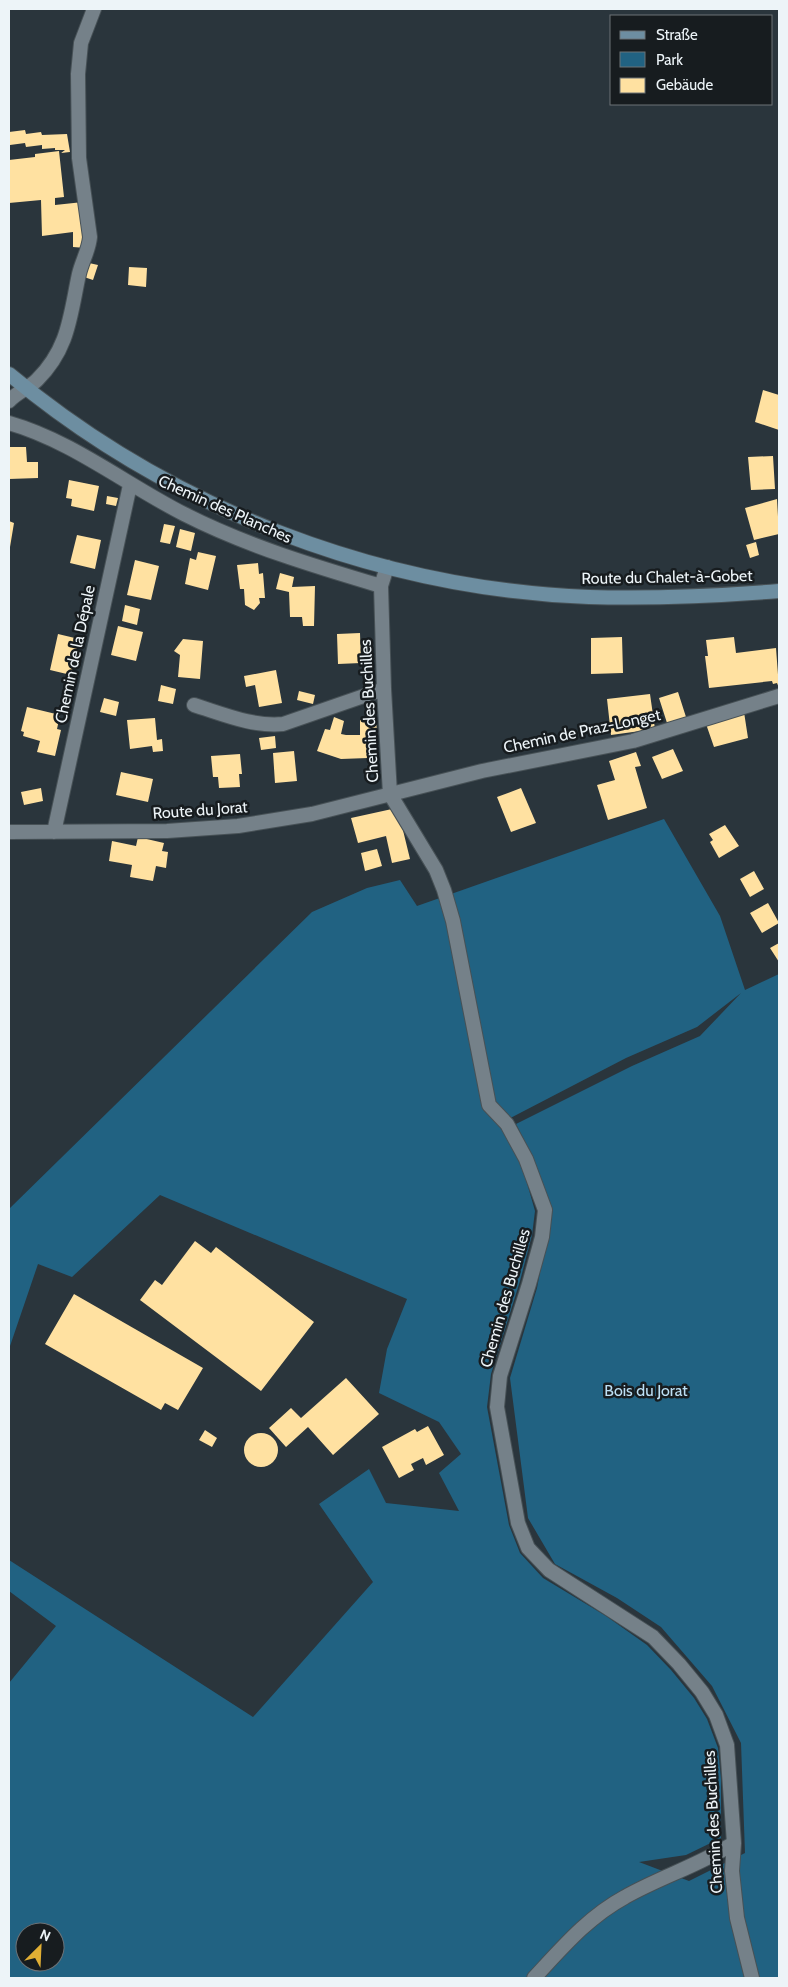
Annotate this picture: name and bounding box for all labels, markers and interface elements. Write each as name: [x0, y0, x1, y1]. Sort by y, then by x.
legend: [610, 15, 773, 105]
text: Straße: [656, 26, 698, 44]
text: Park: [656, 51, 683, 69]
text: Gebäude: [656, 76, 713, 94]
street label: Chemin des Planches: [155, 471, 295, 547]
street label: Route du Chalet-à-Gobet: [581, 566, 753, 588]
street label: Chemin de la Dépale: [51, 583, 99, 725]
street label: Chemin des Buchilles: [356, 639, 382, 783]
street label: Chemin de Praz-Longet: [502, 705, 663, 757]
street label: Route du Jorat: [152, 797, 249, 823]
street label: Chemin des Buchilles: [476, 1226, 534, 1370]
park label: Bois du Jorat: [604, 1381, 688, 1400]
street label: Chemin des Buchilles: [700, 1750, 726, 1894]
north arrow: [15, 1922, 65, 1972]
text: N: [37, 1925, 53, 1945]

